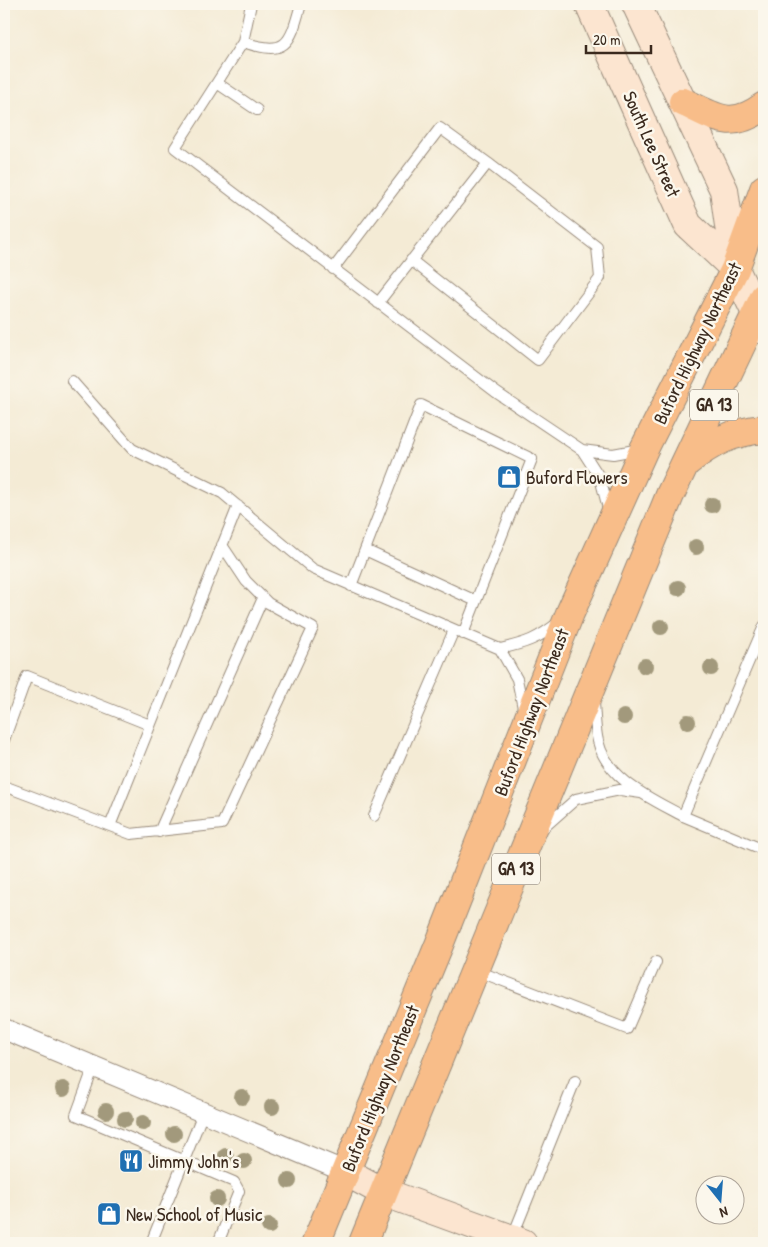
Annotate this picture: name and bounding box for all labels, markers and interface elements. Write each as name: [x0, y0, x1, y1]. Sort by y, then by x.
scale bar: [586, 22, 650, 54]
text: 20 m: [593, 29, 620, 50]
street label: South Lee Street: [617, 87, 687, 202]
street label: Buford Highway Northeast: [646, 257, 748, 428]
road number: GA 13: [690, 390, 738, 420]
shop icon: Buford Flowers: [496, 464, 522, 490]
place label: Buford Flowers: [526, 464, 628, 490]
street label: Buford Highway Northeast: [487, 624, 575, 800]
road number: GA 13: [492, 854, 540, 884]
street label: Buford Highway Northeast: [335, 1000, 425, 1175]
restaurant icon: Jimmy John's: [118, 1148, 144, 1174]
place label: Jimmy John's: [148, 1148, 239, 1174]
north arrow: [696, 1174, 746, 1224]
shop icon: New School of Music: [96, 1201, 122, 1227]
place label: New School of Music: [126, 1201, 263, 1227]
text: N: [717, 1203, 730, 1223]

